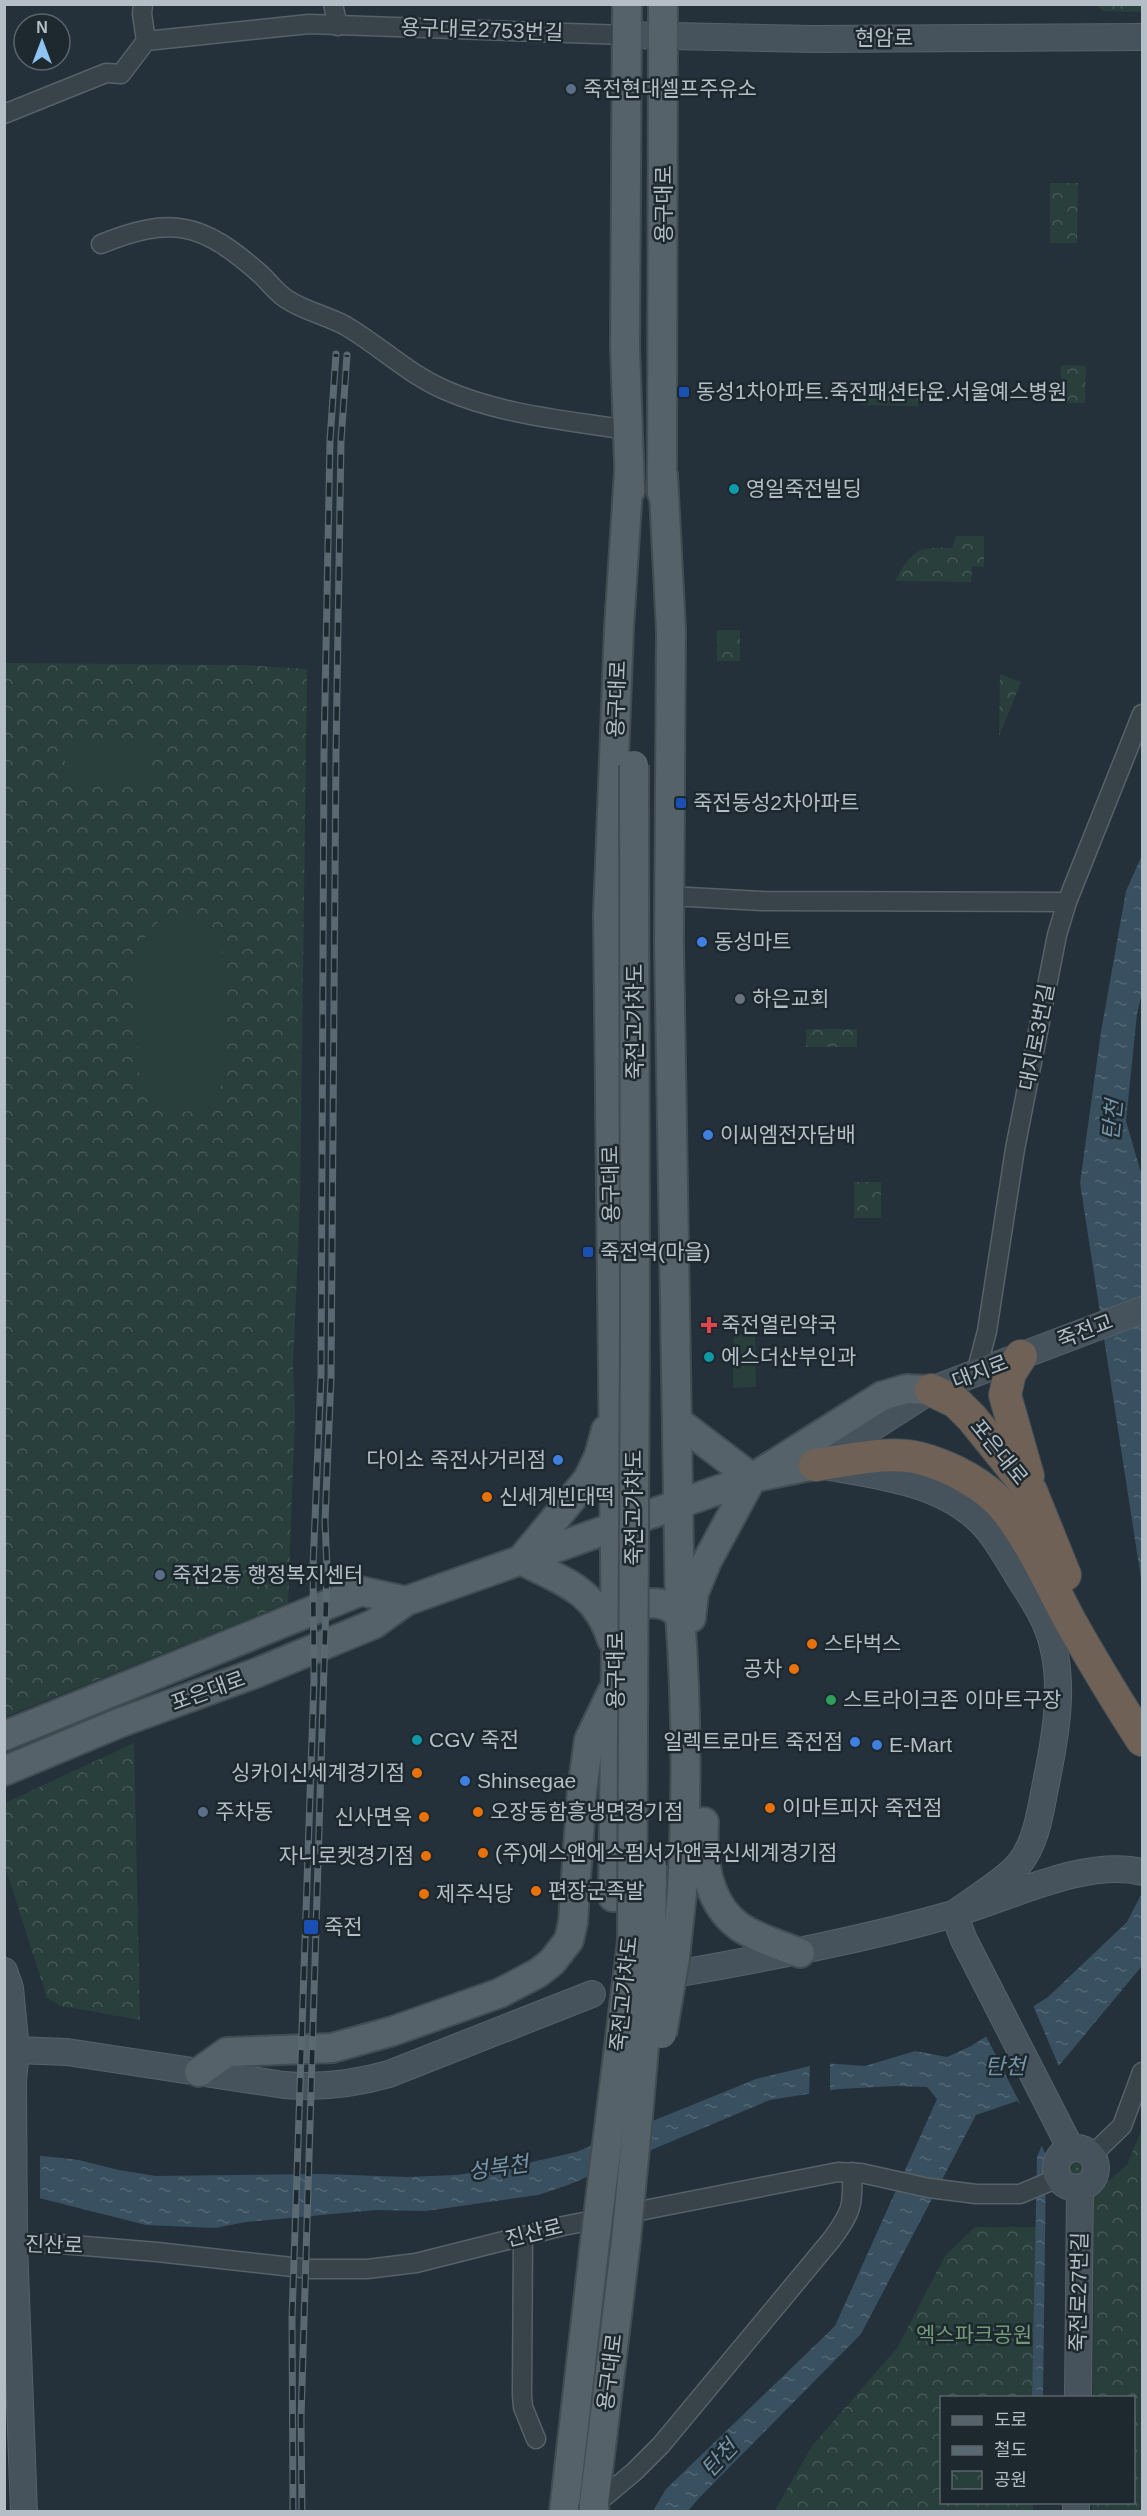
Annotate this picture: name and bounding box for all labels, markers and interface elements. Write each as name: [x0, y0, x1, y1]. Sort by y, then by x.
north arrow: [12, 12, 72, 72]
street label: 용구대로2753번길: [400, 15, 564, 44]
text: N: [36, 19, 48, 36]
street label: 현암로: [855, 26, 913, 49]
place label: 죽전현대셀프주유소: [583, 77, 757, 100]
marker: 죽전현대셀프주유소: [564, 82, 578, 96]
street label: 용구대로: [652, 165, 675, 243]
place label: 동성1차아파트.죽전패션타운.서울예스병원: [696, 380, 1067, 403]
marker: 동성1차아파트.죽전패션타운.서울예스병원: [677, 385, 691, 399]
place label: 영일죽전빌딩: [746, 477, 862, 500]
marker: 영일죽전빌딩: [727, 482, 741, 496]
street label: 용구대로: [604, 660, 629, 738]
place label: 죽전동성2차아파트: [693, 791, 859, 814]
marker: 죽전동성2차아파트: [674, 796, 688, 810]
place label: 동성마트: [714, 930, 791, 953]
marker: 동성마트: [695, 935, 709, 949]
street label: 죽전고가차도: [623, 964, 646, 1080]
street label: 대지로3번길: [1015, 982, 1058, 1092]
place label: 하은교회: [752, 987, 829, 1010]
marker: 하은교회: [733, 992, 747, 1006]
water label: 탄천: [1098, 1096, 1127, 1141]
place label: 이씨엠전자담배: [720, 1123, 855, 1146]
marker: 이씨엠전자담배: [701, 1128, 715, 1142]
street label: 용구대로: [598, 1145, 623, 1223]
place label: 죽전역(마을): [600, 1240, 711, 1263]
marker: 죽전역(마을): [581, 1245, 595, 1259]
street label: 죽전교: [1054, 1309, 1116, 1352]
place label: 죽전열린약국: [721, 1313, 837, 1336]
marker: 죽전열린약국: [702, 1318, 716, 1332]
place label: 에스더산부인과: [721, 1345, 856, 1368]
marker: 에스더산부인과: [702, 1350, 716, 1364]
street label: 대지로: [949, 1350, 1011, 1393]
street label: 포은대로: [966, 1414, 1033, 1489]
place label: 다이소 죽전사거리점: [366, 1448, 546, 1471]
street label: 죽전고가차도: [622, 1450, 645, 1566]
marker: 다이소 죽전사거리점: [551, 1453, 565, 1467]
place label: 신세계빈대떡: [499, 1485, 615, 1508]
marker: 신세계빈대떡: [480, 1490, 494, 1504]
place label: 죽전2동 행정복지센터: [172, 1563, 363, 1586]
marker: 죽전2동 행정복지센터: [153, 1568, 167, 1582]
street label: 용구대로: [604, 1631, 627, 1709]
place label: 스타벅스: [824, 1632, 901, 1655]
marker: 스타벅스: [805, 1637, 819, 1651]
place label: 공차: [743, 1657, 782, 1680]
marker: 공차: [787, 1662, 801, 1676]
street label: 포은대로: [168, 1667, 248, 1715]
place label: 스트라이크존 이마트구장: [843, 1688, 1061, 1711]
marker: 스트라이크존 이마트구장: [824, 1693, 838, 1707]
place label: CGV 죽전: [429, 1728, 519, 1751]
place label: 일렉트로마트 죽전점: [663, 1730, 843, 1753]
marker: CGV 죽전: [410, 1733, 424, 1747]
place label: E-Mart: [889, 1733, 952, 1756]
marker: 일렉트로마트 죽전점: [848, 1735, 862, 1749]
marker: E-Mart: [870, 1738, 884, 1752]
place label: 싱카이신세계경기점: [231, 1761, 405, 1784]
marker: 싱카이신세계경기점: [410, 1766, 424, 1780]
place label: Shinsegae: [477, 1769, 576, 1792]
marker: Shinsegae: [458, 1774, 472, 1788]
place label: 이마트피자 죽전점: [782, 1796, 942, 1819]
place label: 주차동: [215, 1800, 273, 1823]
place label: 오장동함흥냉면경기점: [490, 1800, 683, 1823]
marker: 이마트피자 죽전점: [763, 1801, 777, 1815]
marker: 주차동: [196, 1805, 210, 1819]
place label: 신사면옥: [335, 1805, 412, 1828]
marker: 오장동함흥냉면경기점: [471, 1805, 485, 1819]
marker: 신사면옥: [417, 1810, 431, 1824]
place label: (주)에스앤에스펌서가앤쿡신세계경기점: [495, 1841, 837, 1864]
place label: 자니로켓경기점: [279, 1844, 414, 1867]
marker: (주)에스앤에스펌서가앤쿡신세계경기점: [476, 1846, 490, 1860]
marker: 자니로켓경기점: [419, 1849, 433, 1863]
place label: 편장군족발: [548, 1879, 645, 1902]
place label: 제주식당: [436, 1882, 513, 1905]
marker: 편장군족발: [529, 1884, 543, 1898]
marker: 제주식당: [417, 1887, 431, 1901]
place label: 죽전: [324, 1915, 363, 1938]
marker: 죽전: [302, 1918, 320, 1936]
street label: 죽전고가차도: [606, 1935, 641, 2053]
water label: 탄천: [985, 2054, 1028, 2079]
water label: 성복천: [466, 2151, 533, 2184]
street label: 진산로: [503, 2214, 565, 2251]
street label: 진산로: [25, 2232, 83, 2257]
street label: 죽전로27번길: [1066, 2232, 1091, 2352]
park label: 엑스파크공원: [916, 2323, 1032, 2346]
street label: 용구대로: [593, 2332, 626, 2412]
legend: [940, 2396, 1135, 2504]
text: 도로: [994, 2410, 1027, 2430]
water label: 탄천: [696, 2433, 744, 2482]
text: 철도: [994, 2440, 1027, 2460]
text: 공원: [994, 2470, 1027, 2490]

